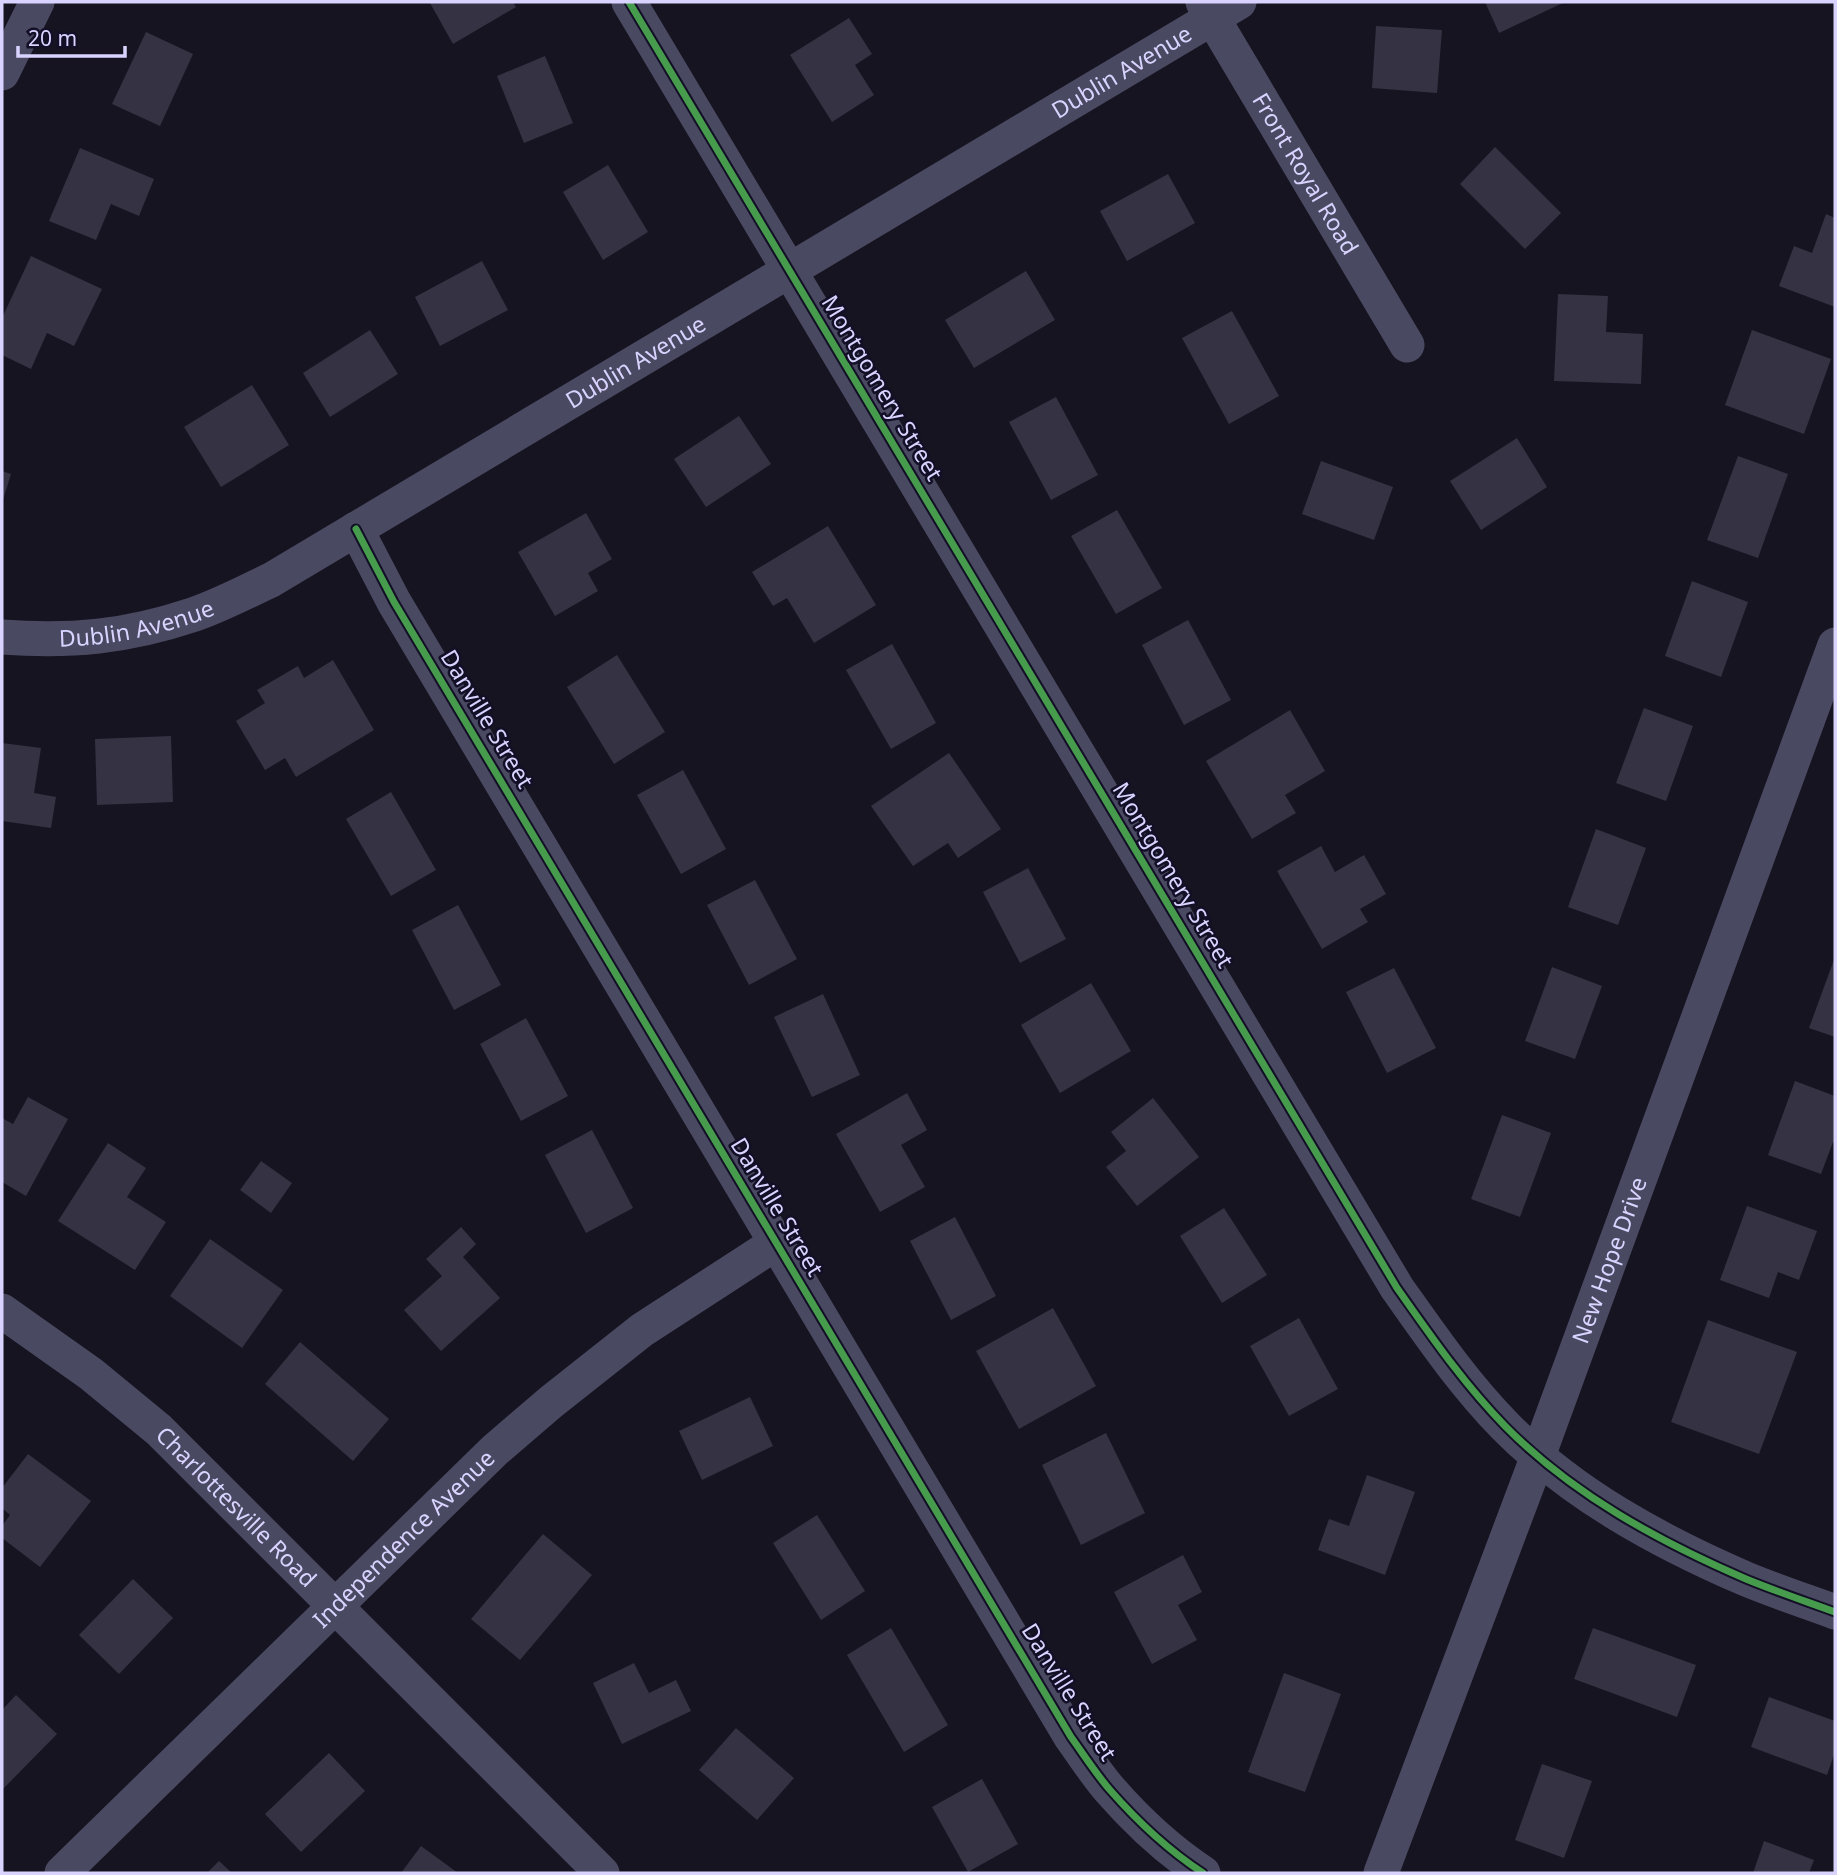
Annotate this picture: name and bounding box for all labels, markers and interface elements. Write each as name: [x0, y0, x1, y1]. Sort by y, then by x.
scale bar: [18, 14, 124, 58]
street label: Dublin Avenue: [1045, 17, 1197, 125]
text: 20 m: [28, 24, 77, 52]
street label: Front Royal Road: [1246, 87, 1367, 260]
street label: Montgomery Street: [815, 289, 951, 486]
street label: Dublin Avenue: [559, 307, 711, 416]
street label: Dublin Avenue: [58, 591, 218, 654]
street label: Danville Street: [434, 643, 542, 794]
street label: Montgomery Street: [1106, 776, 1242, 973]
street label: Danville Street: [724, 1131, 832, 1282]
street label: New Hope Drive: [1564, 1172, 1654, 1348]
street label: Charlottesville Road: [149, 1419, 324, 1594]
street label: Independence Avenue: [305, 1442, 501, 1635]
street label: Danville Street: [1015, 1617, 1125, 1766]

